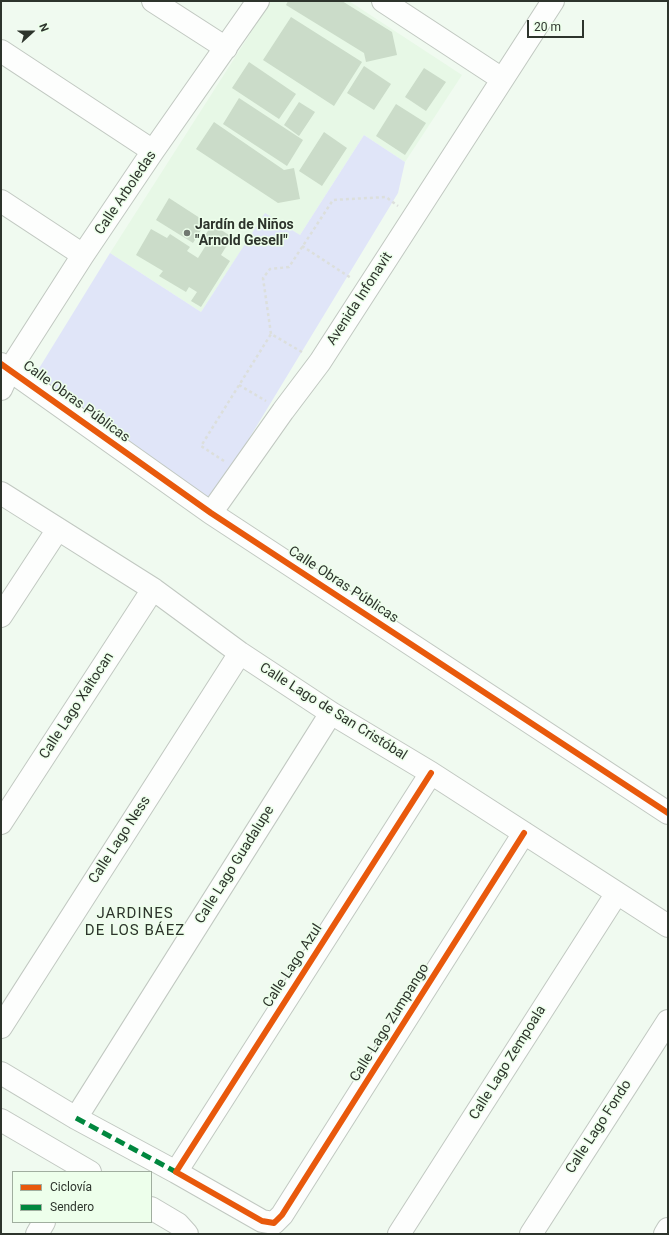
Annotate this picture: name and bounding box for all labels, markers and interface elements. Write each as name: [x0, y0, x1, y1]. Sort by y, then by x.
north arrow: [12, 12, 52, 52]
scale bar: [529, 12, 586, 38]
text: 20 m: [534, 20, 561, 34]
text: N: [36, 22, 51, 33]
street label: Calle Arboledas: [92, 148, 160, 238]
place label: Jardín de Niños "Arnold Gesell": [195, 217, 294, 250]
marker: Jardín de Niños "Arnold Gesell": [182, 228, 192, 238]
street label: Avenida Infonavit: [324, 249, 396, 349]
street label: Calle Obras Públicas: [19, 358, 133, 446]
street label: Calle Obras Públicas: [285, 543, 401, 627]
street label: Calle Lago Xaltocan: [36, 650, 118, 762]
street label: Calle Lago de San Cristóbal: [256, 660, 410, 764]
street label: Calle Lago Ness: [86, 793, 154, 887]
street label: Calle Lago Guadalupe: [192, 803, 278, 927]
district label: JARDINES DE LOS BÁEZ: [85, 905, 185, 940]
street label: Calle Lago Azul: [260, 921, 326, 1011]
street label: Calle Lago Zumpango: [347, 961, 433, 1085]
street label: Calle Lago Zempoala: [466, 1003, 550, 1123]
street label: Calle Lago Fondo: [563, 1077, 635, 1177]
legend: [12, 1171, 152, 1223]
text: Ciclovía: [50, 1180, 92, 1194]
text: Sendero: [50, 1200, 94, 1214]

